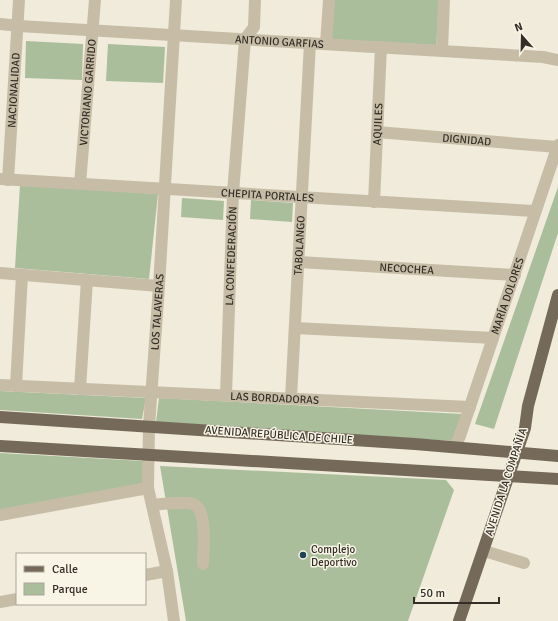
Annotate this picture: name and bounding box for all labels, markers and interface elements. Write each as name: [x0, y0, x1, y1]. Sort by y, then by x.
north arrow: [502, 16, 542, 56]
text: N: [513, 20, 525, 34]
street label: ANTONIO GARFIAS: [235, 32, 324, 51]
street label: VICTORIANO GARRIDO: [77, 38, 98, 146]
street label: NACIONALIDAD: [5, 52, 22, 128]
street label: AQUILES: [370, 103, 385, 146]
street label: DIGNIDAD: [442, 131, 492, 148]
street label: CHEPITA PORTALES: [221, 186, 314, 204]
street label: LA CONFEDERACIÓN: [223, 206, 239, 306]
street label: TABOLANGO: [291, 215, 307, 275]
street label: MARÍA DOLORES: [488, 256, 526, 336]
street label: NECOCHEA: [379, 260, 435, 277]
street label: LOS TALAVERAS: [148, 273, 166, 351]
street label: LAS BORDADORAS: [230, 389, 319, 406]
street label: AVENIDA REPÚBLICA DE CHILE: [205, 422, 353, 447]
street label: AVENIDA LA COMPAÑÍA: [481, 426, 530, 538]
place label: Complejo Deportivo: [311, 543, 357, 569]
marker: Complejo Deportivo: [298, 550, 308, 560]
legend: [16, 553, 146, 605]
text: Calle: [52, 562, 78, 577]
scale bar: [414, 579, 499, 605]
text: Parque: [52, 582, 88, 597]
text: 50 m: [420, 586, 445, 601]

